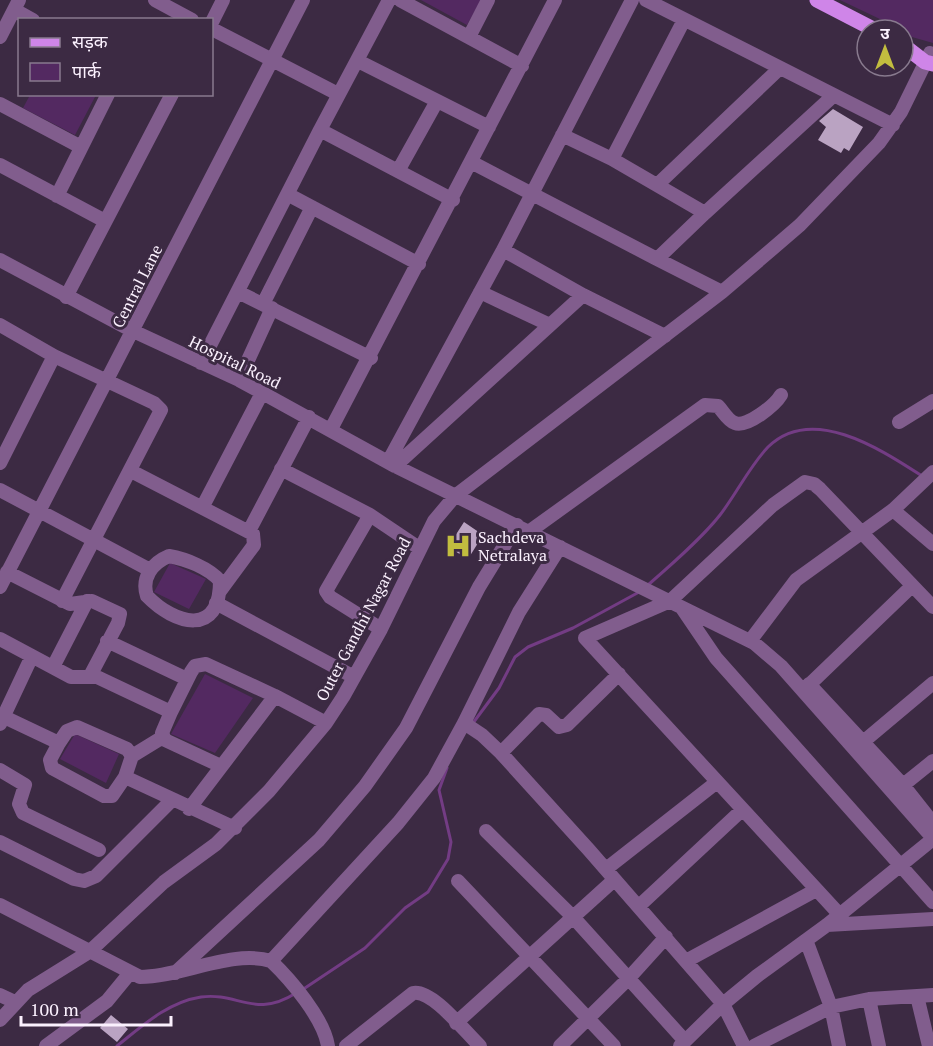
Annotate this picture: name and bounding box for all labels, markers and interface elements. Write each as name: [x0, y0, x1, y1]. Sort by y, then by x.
legend: [18, 18, 213, 96]
north arrow: [855, 18, 915, 78]
text: उ: [880, 22, 890, 44]
text: सड़क: [72, 29, 109, 53]
text: पार्क: [72, 59, 102, 83]
street label: Central Lane: [107, 241, 167, 331]
street label: Hospital Road: [185, 330, 285, 394]
place label: Sachdeva Netralaya: [478, 526, 547, 566]
hospital icon: Sachdeva Netralaya: [443, 531, 473, 561]
street label: Outer Gandhi Nagar Road: [310, 533, 416, 705]
scale bar: [21, 989, 171, 1027]
text: 100 m: [30, 997, 79, 1021]

